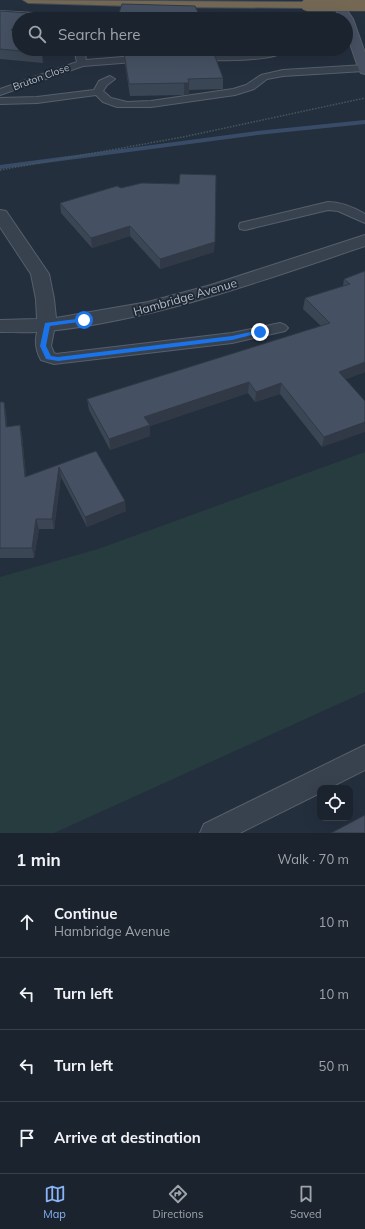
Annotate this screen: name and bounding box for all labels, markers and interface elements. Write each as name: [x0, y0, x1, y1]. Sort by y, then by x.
search box: [12, 12, 353, 56]
icon: search: [26, 23, 48, 45]
text: Search here: [58, 25, 140, 44]
street label: Bruton Close: [11, 61, 71, 93]
street label: Hambridge Avenue: [131, 275, 239, 319]
route start: [75, 311, 93, 329]
route end: [251, 323, 269, 341]
map controls: [317, 785, 353, 821]
button: locate: [317, 785, 353, 821]
text: 1 min: [16, 849, 61, 870]
text: Walk · 70 m: [278, 851, 349, 867]
text: Continue: [54, 904, 117, 923]
icon: ahead: [16, 911, 38, 933]
text: 10 m: [319, 914, 349, 930]
text: Hambridge Avenue: [54, 923, 170, 939]
icon: left: [16, 983, 38, 1005]
text: Turn left: [54, 984, 113, 1003]
text: 10 m: [319, 986, 349, 1002]
icon: left: [16, 1055, 38, 1077]
text: Turn left: [54, 1056, 113, 1075]
text: 50 m: [319, 1058, 349, 1074]
icon: arrive: [16, 1127, 38, 1149]
text: Arrive at destination: [54, 1128, 201, 1147]
tab: Map: [43, 1183, 66, 1221]
tab: Directions: [153, 1183, 203, 1221]
tab: Saved: [290, 1183, 322, 1221]

